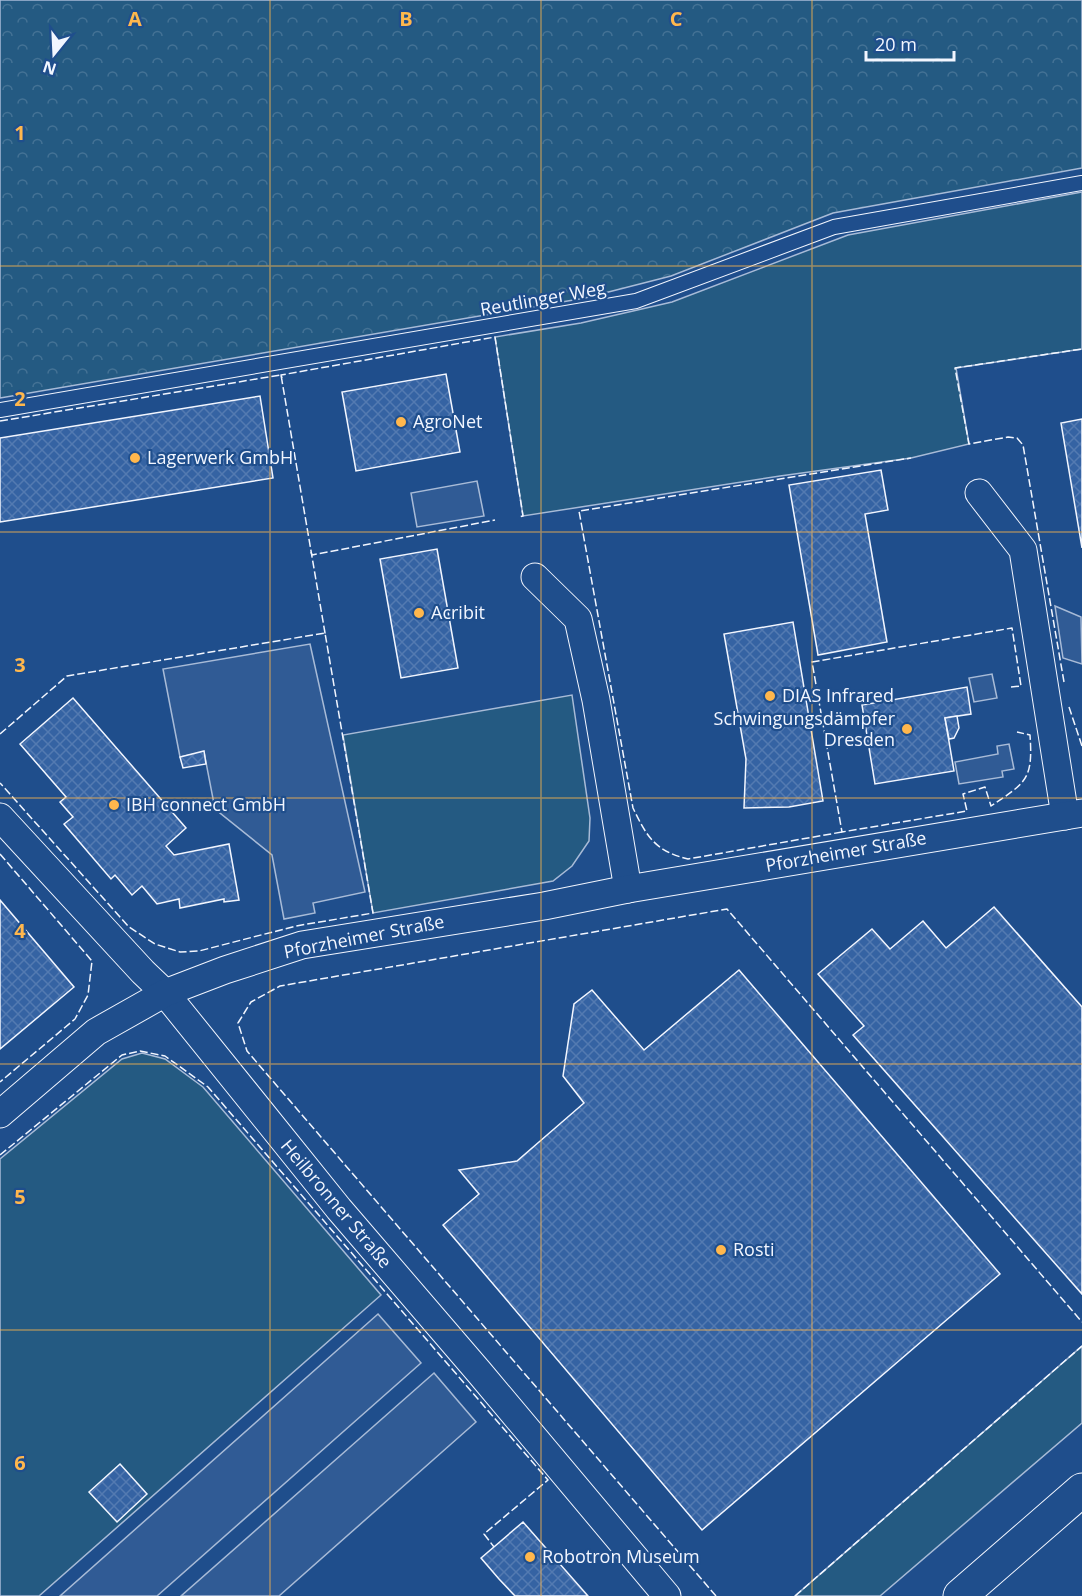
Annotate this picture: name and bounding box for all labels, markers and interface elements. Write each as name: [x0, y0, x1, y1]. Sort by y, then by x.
text: A: [128, 5, 142, 32]
text: B: [399, 5, 413, 32]
text: C: [670, 5, 683, 32]
north arrow: [24, 24, 84, 84]
scale bar: [866, 24, 954, 62]
text: 20 m: [875, 32, 917, 56]
text: N: [40, 56, 59, 81]
text: 1: [14, 119, 26, 146]
street label: Reutlinger Weg: [478, 275, 608, 321]
text: 2: [14, 385, 26, 412]
place label: AgroNet: [413, 409, 482, 433]
marker: AgroNet: [394, 415, 408, 429]
place label: Lagerwerk GmbH: [147, 445, 293, 469]
marker: Lagerwerk GmbH: [128, 451, 142, 465]
place label: Acribit: [431, 600, 485, 624]
marker: Acribit: [412, 606, 426, 620]
text: 3: [14, 651, 26, 678]
place label: DIAS Infrared: [782, 683, 894, 707]
marker: DIAS Infrared: [763, 689, 777, 703]
place label: Schwingungsdämpfer Dresden: [714, 706, 896, 751]
marker: Schwingungsdämpfer Dresden: [900, 722, 914, 736]
place label: IBH connect GmbH: [126, 792, 286, 816]
marker: IBH connect GmbH: [107, 798, 121, 812]
street label: Pforzheimer Straße: [763, 825, 928, 877]
street label: Pforzheimer Straße: [282, 909, 446, 963]
text: 4: [14, 917, 26, 944]
street label: Heilbronner Straße: [276, 1134, 398, 1273]
text: 5: [14, 1183, 26, 1210]
place label: Rosti: [733, 1237, 774, 1261]
marker: Rosti: [714, 1243, 728, 1257]
text: 6: [14, 1449, 26, 1476]
place label: Robotron Museum: [542, 1544, 700, 1568]
marker: Robotron Museum: [523, 1550, 537, 1564]

